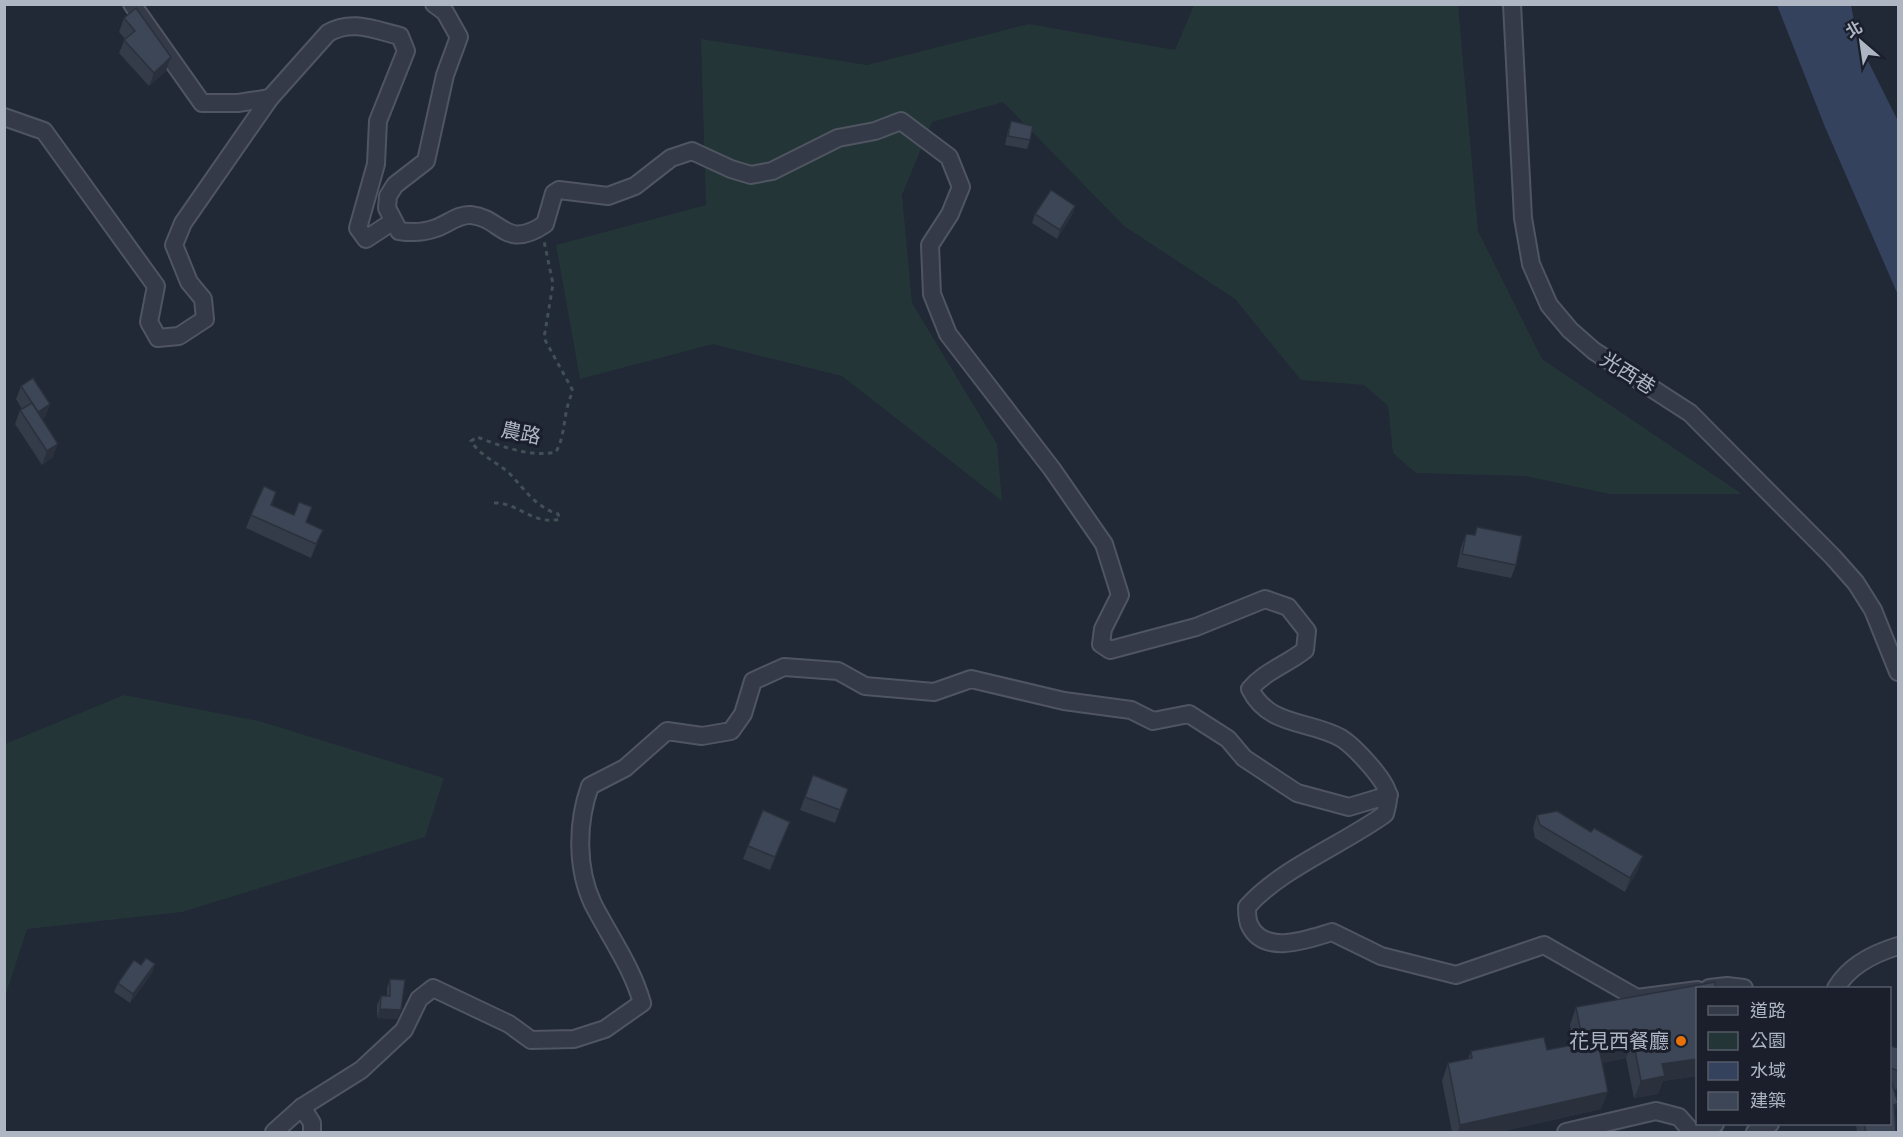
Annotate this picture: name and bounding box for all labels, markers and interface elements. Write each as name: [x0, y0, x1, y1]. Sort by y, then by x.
north arrow: [1831, 12, 1891, 72]
text: 北: [1841, 15, 1866, 42]
street label: 光西巷: [1596, 345, 1661, 400]
street label: 農路: [499, 415, 543, 450]
legend: [1696, 987, 1891, 1125]
text: 道路: [1750, 998, 1786, 1022]
place label: 花見西餐廳: [1569, 1027, 1669, 1054]
text: 公園: [1750, 1028, 1786, 1052]
marker: 花見西餐廳: [1674, 1034, 1688, 1048]
text: 水域: [1750, 1058, 1786, 1082]
text: 建築: [1750, 1088, 1786, 1112]

